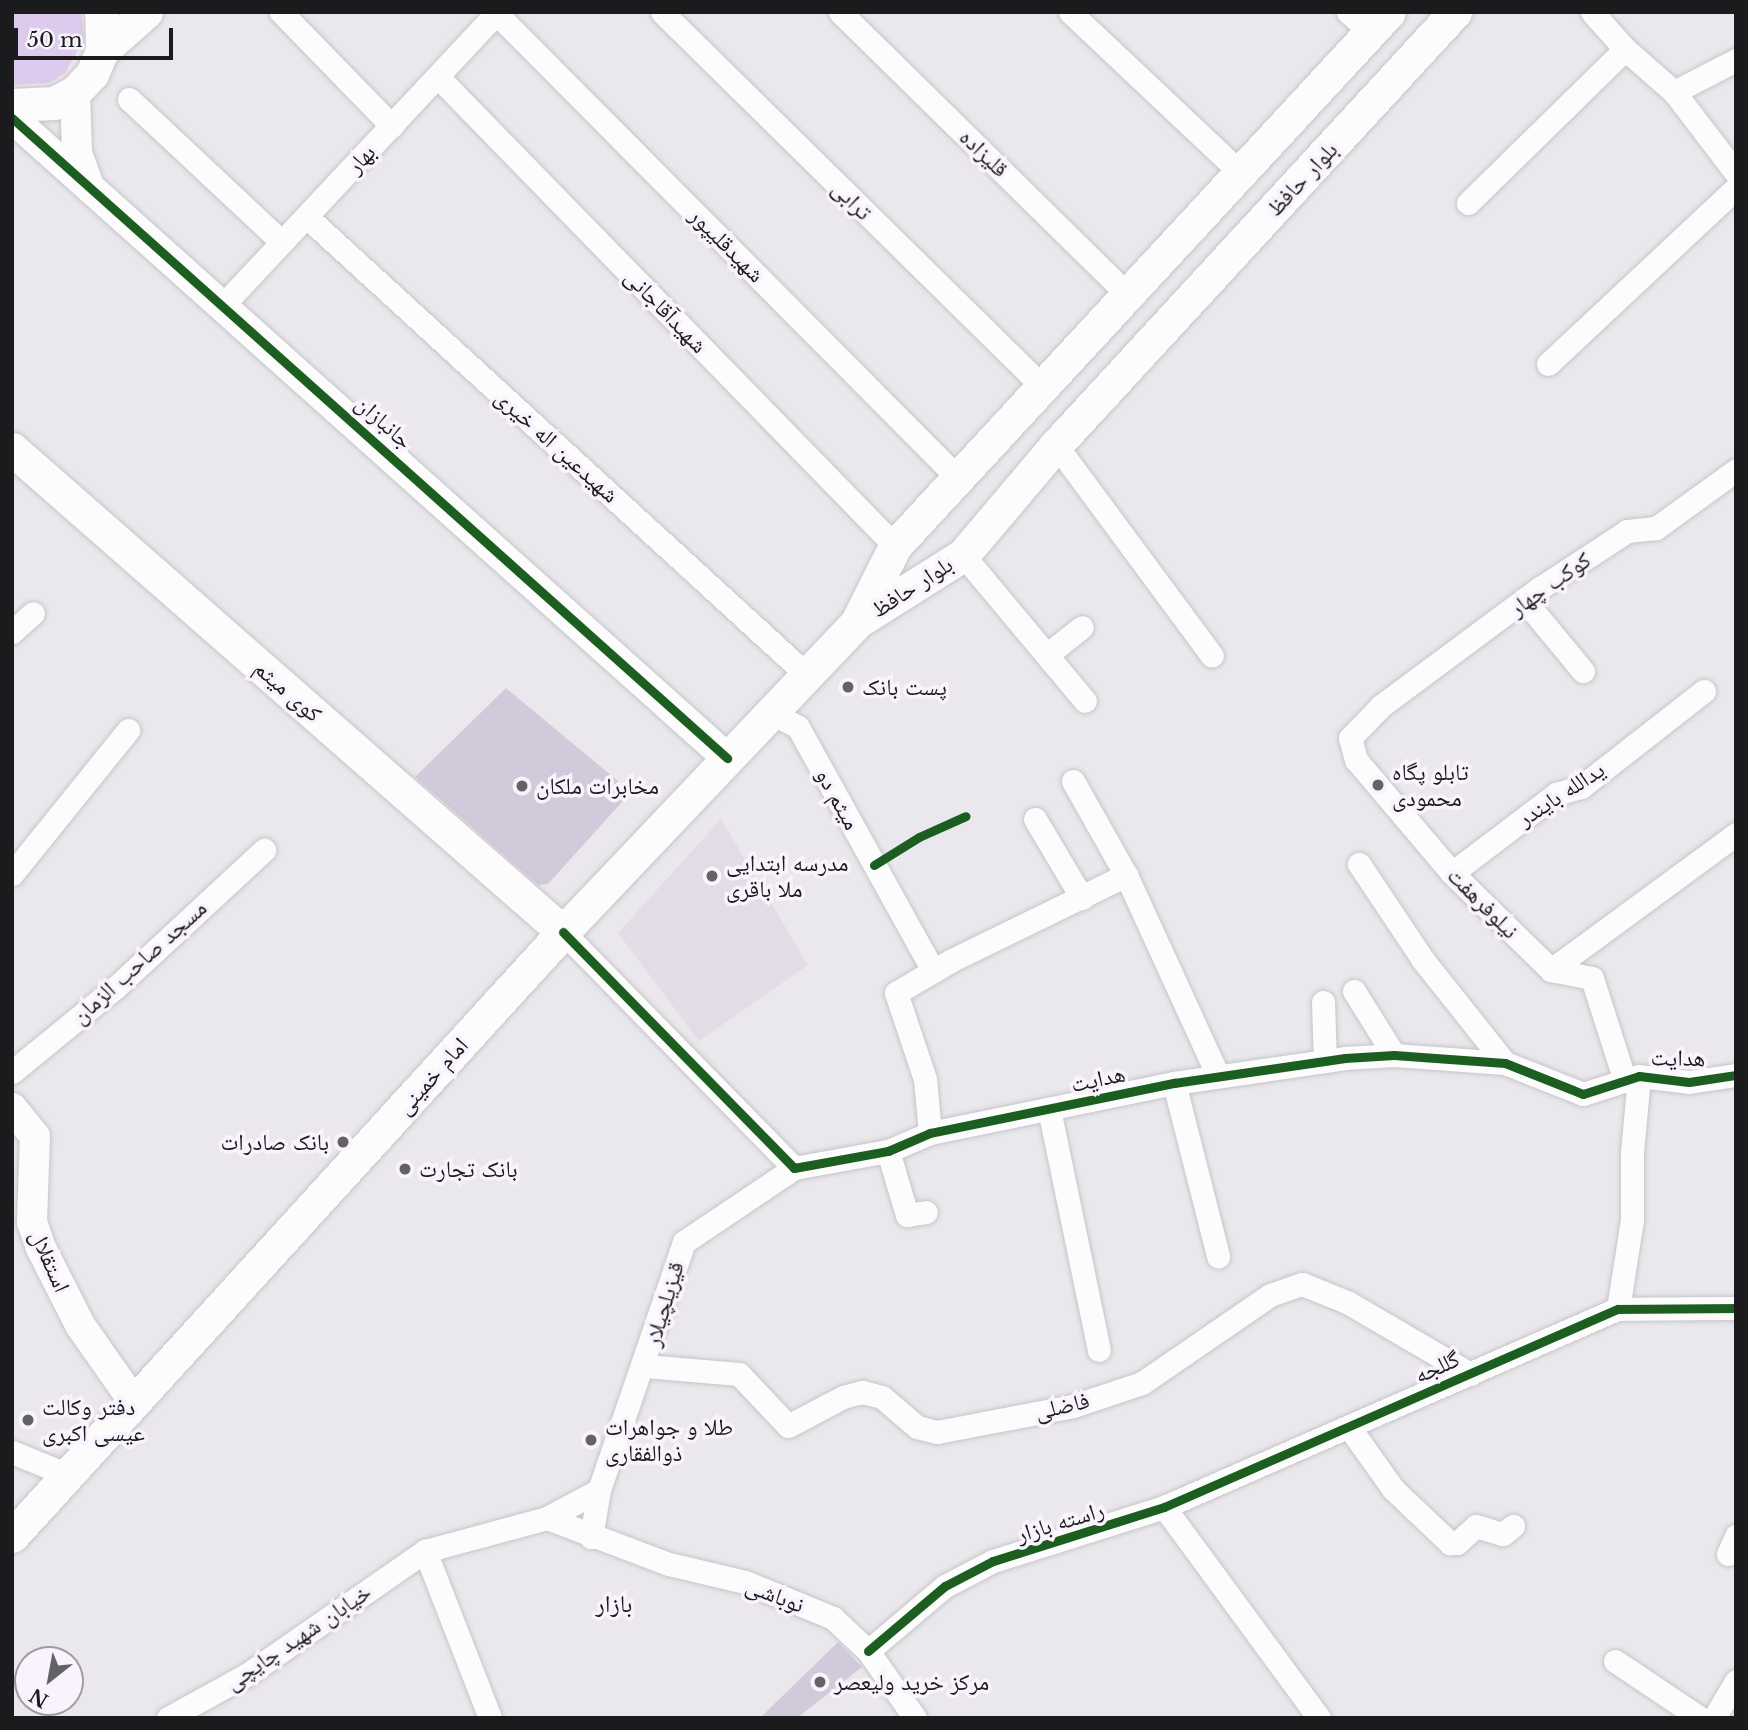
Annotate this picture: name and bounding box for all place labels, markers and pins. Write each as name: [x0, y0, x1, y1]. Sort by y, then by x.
place label: پست بانک: [862, 673, 947, 701]
marker: پست بانک: [840, 679, 856, 695]
place label: تابلو پگاه محمودی: [1392, 758, 1469, 812]
place label: مخابرات ملکان: [536, 772, 659, 800]
marker: تابلو پگاه محمودی: [1370, 777, 1386, 793]
marker: مخابرات ملکان: [514, 778, 530, 794]
place label: مدرسه ابتدایی ملا باقری: [726, 849, 849, 903]
marker: مدرسه ابتدایی ملا باقری: [704, 868, 720, 884]
place label: بانک صادرات: [221, 1128, 329, 1156]
marker: بانک صادرات: [335, 1134, 351, 1150]
place label: بانک تجارت: [419, 1155, 518, 1183]
marker: بانک تجارت: [397, 1161, 413, 1177]
place label: دفتر وکالت عیسی اکبری: [42, 1393, 145, 1447]
marker: دفتر وکالت عیسی اکبری: [20, 1412, 36, 1428]
place label: طلا و جواهرات ذوالفقاری: [605, 1413, 733, 1467]
marker: طلا و جواهرات ذوالفقاری: [583, 1432, 599, 1448]
place label: مرکز خرید ولیعصر: [834, 1668, 989, 1696]
marker: مرکز خرید ولیعصر: [812, 1674, 828, 1690]

